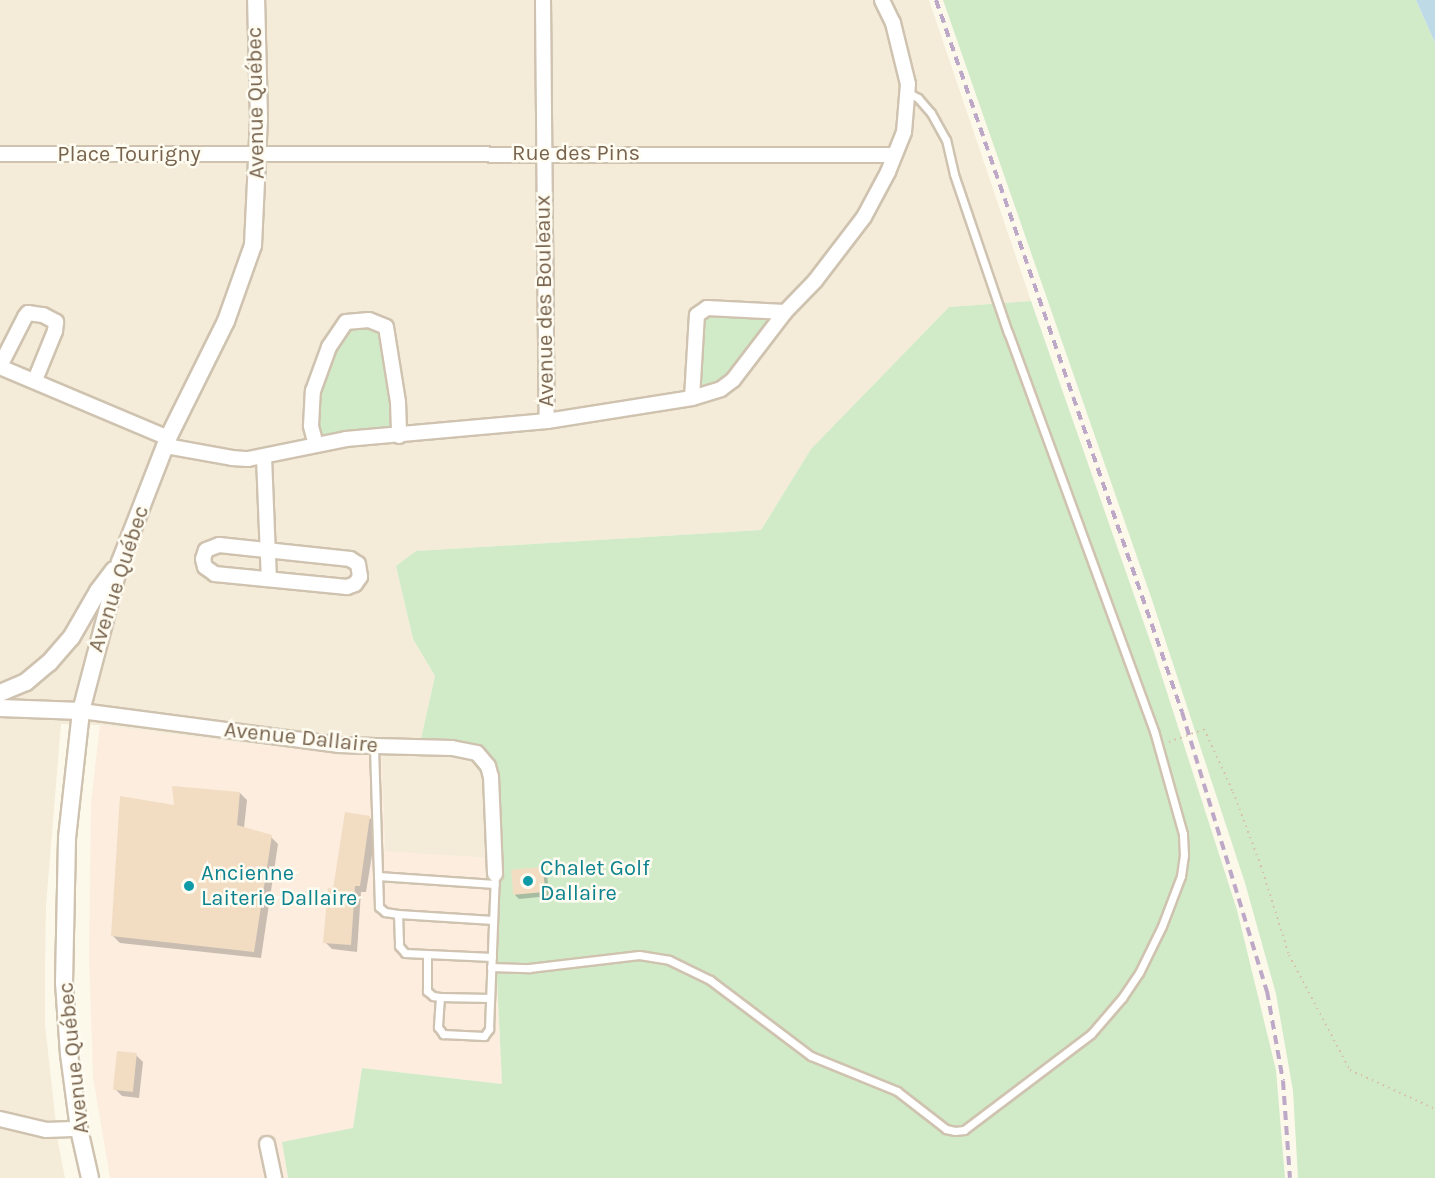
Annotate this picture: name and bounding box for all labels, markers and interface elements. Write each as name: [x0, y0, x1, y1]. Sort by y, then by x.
street label: Avenue Québec: [241, 27, 271, 179]
street label: Rue des Pins: [512, 141, 640, 167]
street label: Place Tourigny: [57, 142, 201, 168]
street label: Avenue des Bouleaux: [530, 195, 560, 407]
street label: Avenue Québec: [83, 503, 155, 655]
street label: Avenue Dallaire: [223, 717, 379, 759]
place label: Chalet Golf Dallaire: [540, 855, 650, 906]
place label: Ancienne Laiterie Dallaire: [201, 860, 357, 912]
marker: Chalet Golf Dallaire: [521, 874, 535, 888]
marker: Ancienne Laiterie Dallaire: [182, 879, 196, 893]
street label: Avenue Québec: [53, 981, 95, 1135]

